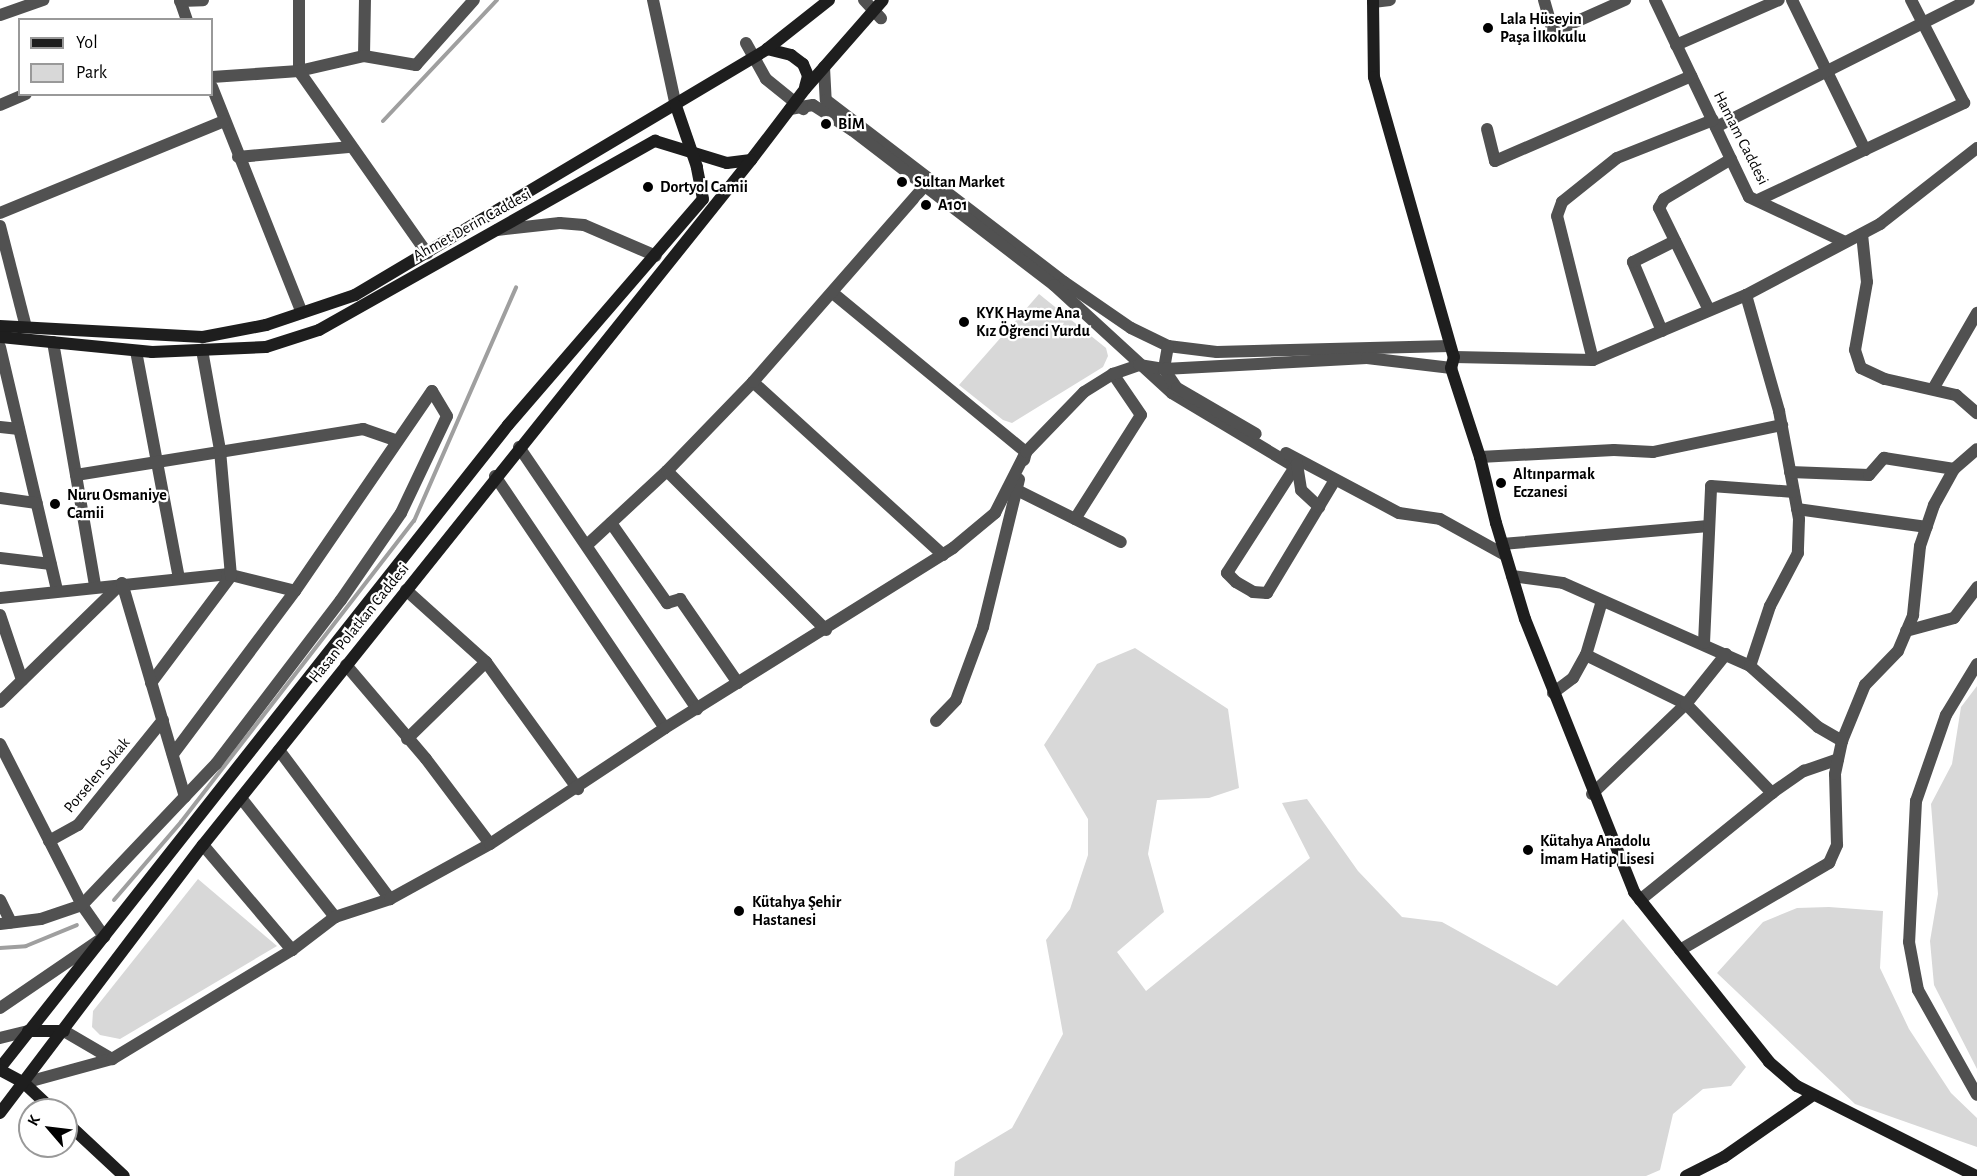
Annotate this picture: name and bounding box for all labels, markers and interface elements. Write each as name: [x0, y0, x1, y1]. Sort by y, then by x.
place label: Lala Hüseyin Paşa İlkokulu: [1500, 9, 1586, 47]
legend: [18, 18, 213, 96]
marker: Lala Hüseyin Paşa İlkokulu: [1481, 21, 1495, 35]
text: Yol: [76, 34, 98, 52]
text: Park: [76, 64, 107, 82]
street label: Hamam Caddesi: [1709, 88, 1773, 188]
place label: BİM: [838, 114, 865, 134]
marker: BİM: [819, 117, 833, 131]
place label: Sultan Market: [914, 172, 1005, 192]
marker: Sultan Market: [895, 175, 909, 189]
place label: Dortyol Camii: [660, 177, 748, 197]
marker: Dortyol Camii: [641, 180, 655, 194]
street label: Ahmet Derin Caddesi: [409, 185, 535, 265]
place label: A101: [938, 195, 967, 215]
marker: A101: [919, 198, 933, 212]
place label: KYK Hayme Ana Kız Öğrenci Yurdu: [976, 303, 1090, 341]
marker: KYK Hayme Ana Kız Öğrenci Yurdu: [957, 315, 971, 329]
place label: Altınparmak Eczanesi: [1513, 464, 1595, 502]
marker: Altınparmak Eczanesi: [1494, 476, 1508, 490]
place label: Nuru Osmaniye Camii: [67, 485, 167, 523]
marker: Nuru Osmaniye Camii: [48, 497, 62, 511]
street label: Hasan Polatkan Caddesi: [305, 559, 413, 687]
street label: Porselen Sokak: [60, 733, 134, 817]
place label: Kütahya Anadolu İmam Hatip Lisesi: [1540, 831, 1654, 869]
marker: Kütahya Anadolu İmam Hatip Lisesi: [1521, 843, 1535, 857]
place label: Kütahya Şehir Hastanesi: [752, 892, 841, 930]
marker: Kütahya Şehir Hastanesi: [730, 902, 748, 920]
north arrow: [18, 1098, 78, 1158]
text: K: [25, 1113, 43, 1128]

